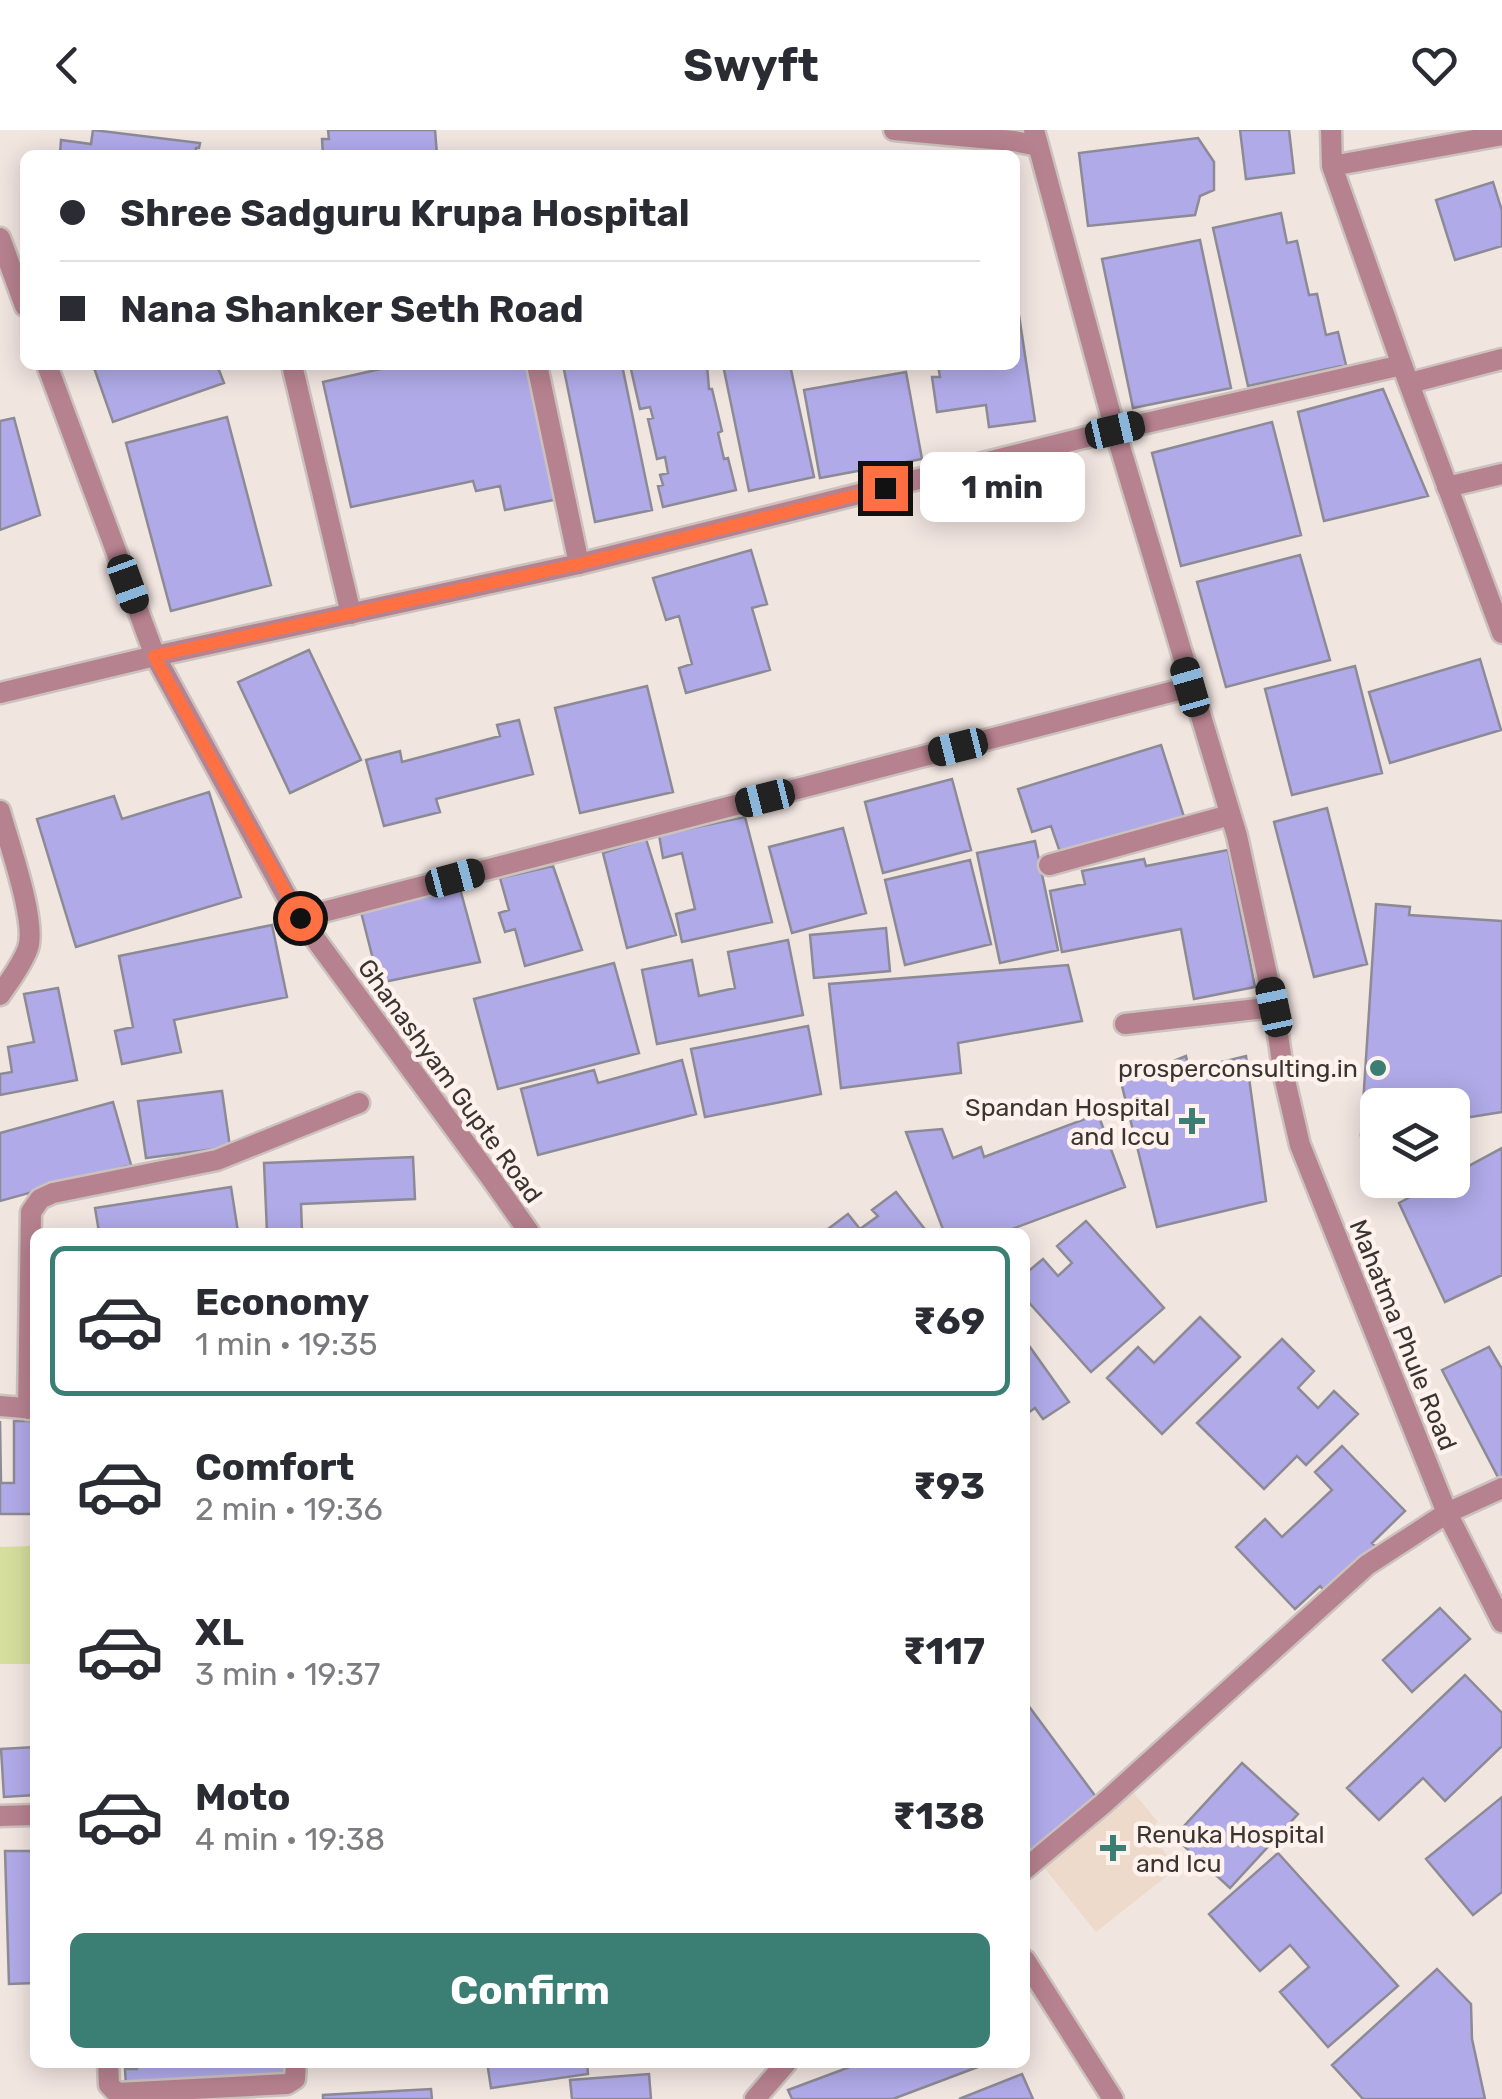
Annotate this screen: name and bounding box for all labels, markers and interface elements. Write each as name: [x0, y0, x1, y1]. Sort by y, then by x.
icon: back: [40, 38, 95, 93]
icon: heart: [1407, 38, 1462, 93]
text: Swyft: [683, 39, 819, 92]
text: Shree Sadguru Krupa Hospital: [120, 190, 690, 236]
text: Nana Shanker Seth Road: [120, 286, 584, 332]
car: [1082, 409, 1148, 451]
callout: 1 min: [920, 453, 1085, 523]
route end: [863, 466, 908, 511]
text: 1 min: [962, 468, 1043, 506]
car: [104, 551, 152, 617]
car: [1167, 654, 1213, 720]
car: [925, 725, 991, 769]
car: [732, 776, 798, 820]
car: [422, 856, 488, 900]
route start: [278, 896, 323, 941]
street label: Ghanashyam Gupte Road: [352, 954, 548, 1208]
car: [1253, 975, 1295, 1039]
place label: prosperconsulting.in: [1118, 1054, 1358, 1083]
marker: prosperconsulting.in: [1367, 1057, 1389, 1079]
map controls: [1360, 1088, 1470, 1198]
button: layers: [1360, 1088, 1470, 1198]
place label: Spandan Hospital and Iccu: [965, 1093, 1170, 1151]
marker: Spandan Hospital and Iccu: [1179, 1108, 1205, 1134]
street label: Mahatma Phule Road: [1343, 1215, 1463, 1455]
icon: car: [75, 1276, 165, 1366]
text: Economy: [195, 1279, 369, 1325]
text: ₹69: [913, 1298, 985, 1344]
text: 1 min · 19:35: [195, 1325, 377, 1363]
icon: car: [75, 1441, 165, 1531]
text: Comfort: [195, 1444, 354, 1490]
text: ₹93: [913, 1463, 985, 1509]
text: 2 min · 19:36: [195, 1490, 383, 1528]
icon: car: [75, 1606, 165, 1696]
text: XL: [195, 1609, 244, 1655]
text: ₹117: [903, 1628, 985, 1674]
text: 3 min · 19:37: [195, 1655, 380, 1693]
icon: car: [75, 1771, 165, 1861]
text: Moto: [195, 1774, 291, 1820]
text: ₹138: [893, 1793, 985, 1839]
text: 4 min · 19:38: [195, 1820, 385, 1858]
place label: Renuka Hospital and Icu: [1136, 1820, 1325, 1878]
marker: Renuka Hospital and Icu: [1100, 1835, 1126, 1861]
button: Confirm: [70, 1933, 990, 2048]

